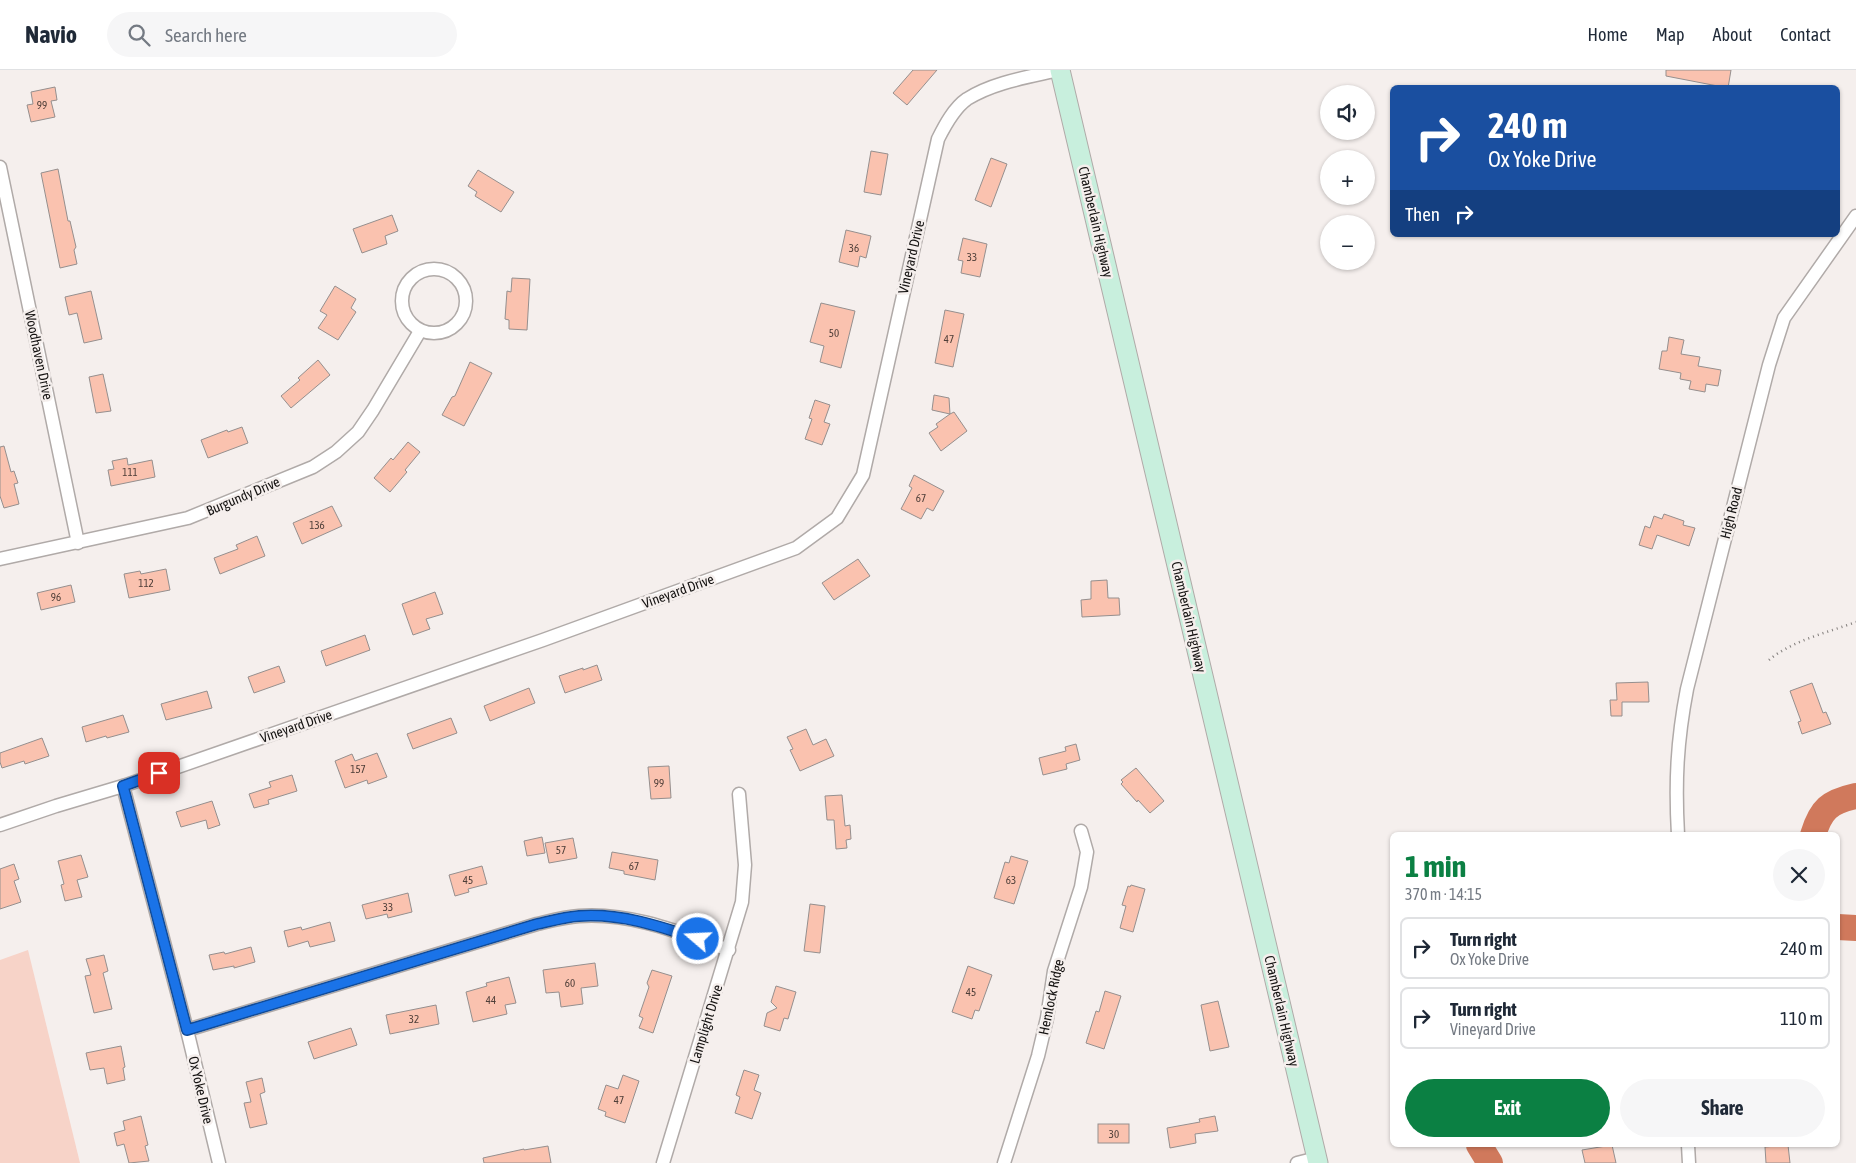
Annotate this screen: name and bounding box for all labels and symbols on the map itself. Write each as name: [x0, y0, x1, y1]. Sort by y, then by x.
house number: 99: [37, 99, 47, 111]
street label: Chamberlain Highway: [1075, 165, 1117, 279]
street label: Vineyard Drive: [895, 219, 927, 295]
house number: 36: [849, 242, 859, 254]
house number: 33: [967, 251, 977, 263]
street label: Woodhaven Drive: [22, 309, 56, 401]
house number: 50: [829, 327, 839, 339]
house number: 47: [944, 333, 954, 345]
house number: 111: [122, 466, 138, 478]
street label: Burgundy Drive: [204, 473, 282, 519]
street label: High Road: [1717, 485, 1745, 541]
house number: 67: [916, 492, 926, 504]
house number: 136: [309, 519, 325, 531]
street label: Chamberlain Highway: [1168, 560, 1210, 674]
street label: Vineyard Drive: [640, 571, 716, 611]
house number: 112: [138, 577, 154, 589]
house number: 96: [51, 591, 61, 603]
street label: Vineyard Drive: [258, 706, 334, 746]
pin: [138, 752, 180, 794]
house number: 157: [350, 763, 366, 775]
house number: 99: [654, 777, 664, 789]
house number: 57: [556, 844, 566, 856]
house number: 67: [629, 860, 639, 872]
house number: 45: [463, 874, 473, 886]
house number: 63: [1006, 874, 1016, 886]
house number: 33: [383, 901, 393, 913]
position arrow: [671, 912, 723, 964]
street label: Chamberlain Highway: [1261, 954, 1303, 1068]
street label: Hemlock Ridge: [1035, 958, 1067, 1036]
house number: 60: [565, 977, 575, 989]
street label: Lamplight Drive: [686, 983, 726, 1065]
house number: 45: [966, 986, 976, 998]
house number: 44: [486, 994, 496, 1006]
house number: 32: [409, 1013, 419, 1025]
street label: Ox Yoke Drive: [185, 1055, 217, 1125]
house number: 47: [614, 1094, 624, 1106]
house number: 30: [1109, 1128, 1119, 1140]

